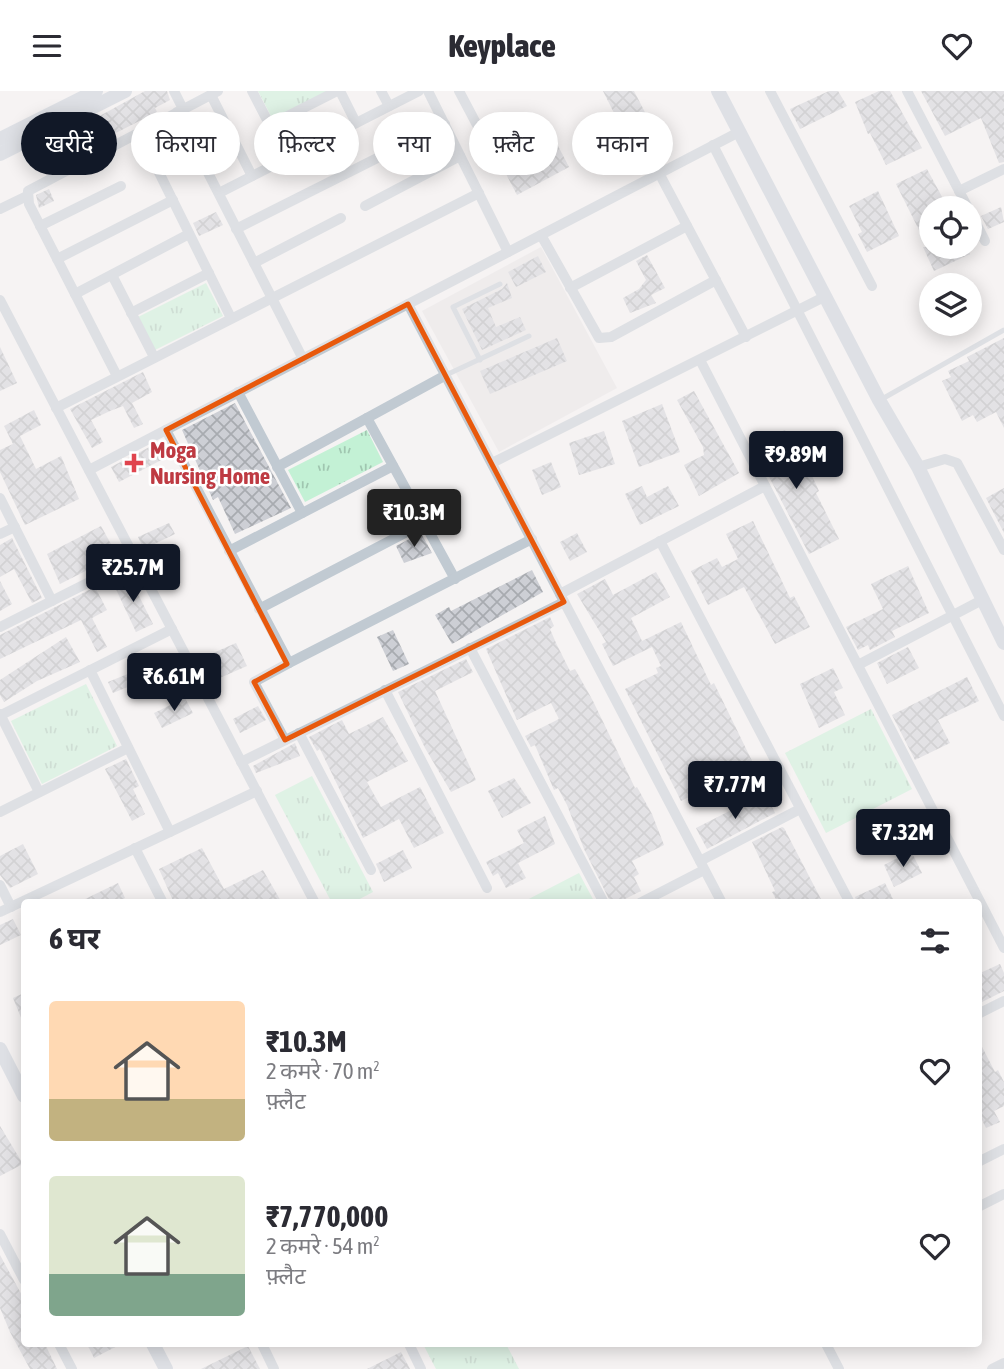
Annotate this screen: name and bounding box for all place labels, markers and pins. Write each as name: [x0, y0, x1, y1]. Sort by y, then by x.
pin: ₹9.89M: [739, 431, 853, 491]
place label: Moga Nursing Home: [150, 437, 270, 489]
marker: Moga Nursing Home: [124, 453, 144, 473]
pin: ₹10.3M: [357, 489, 471, 549]
pin: ₹25.7M: [76, 545, 190, 604]
pin: ₹6.61M: [117, 653, 231, 713]
pin: ₹7.77M: [678, 761, 792, 821]
pin: ₹7.32M: [846, 809, 960, 869]

